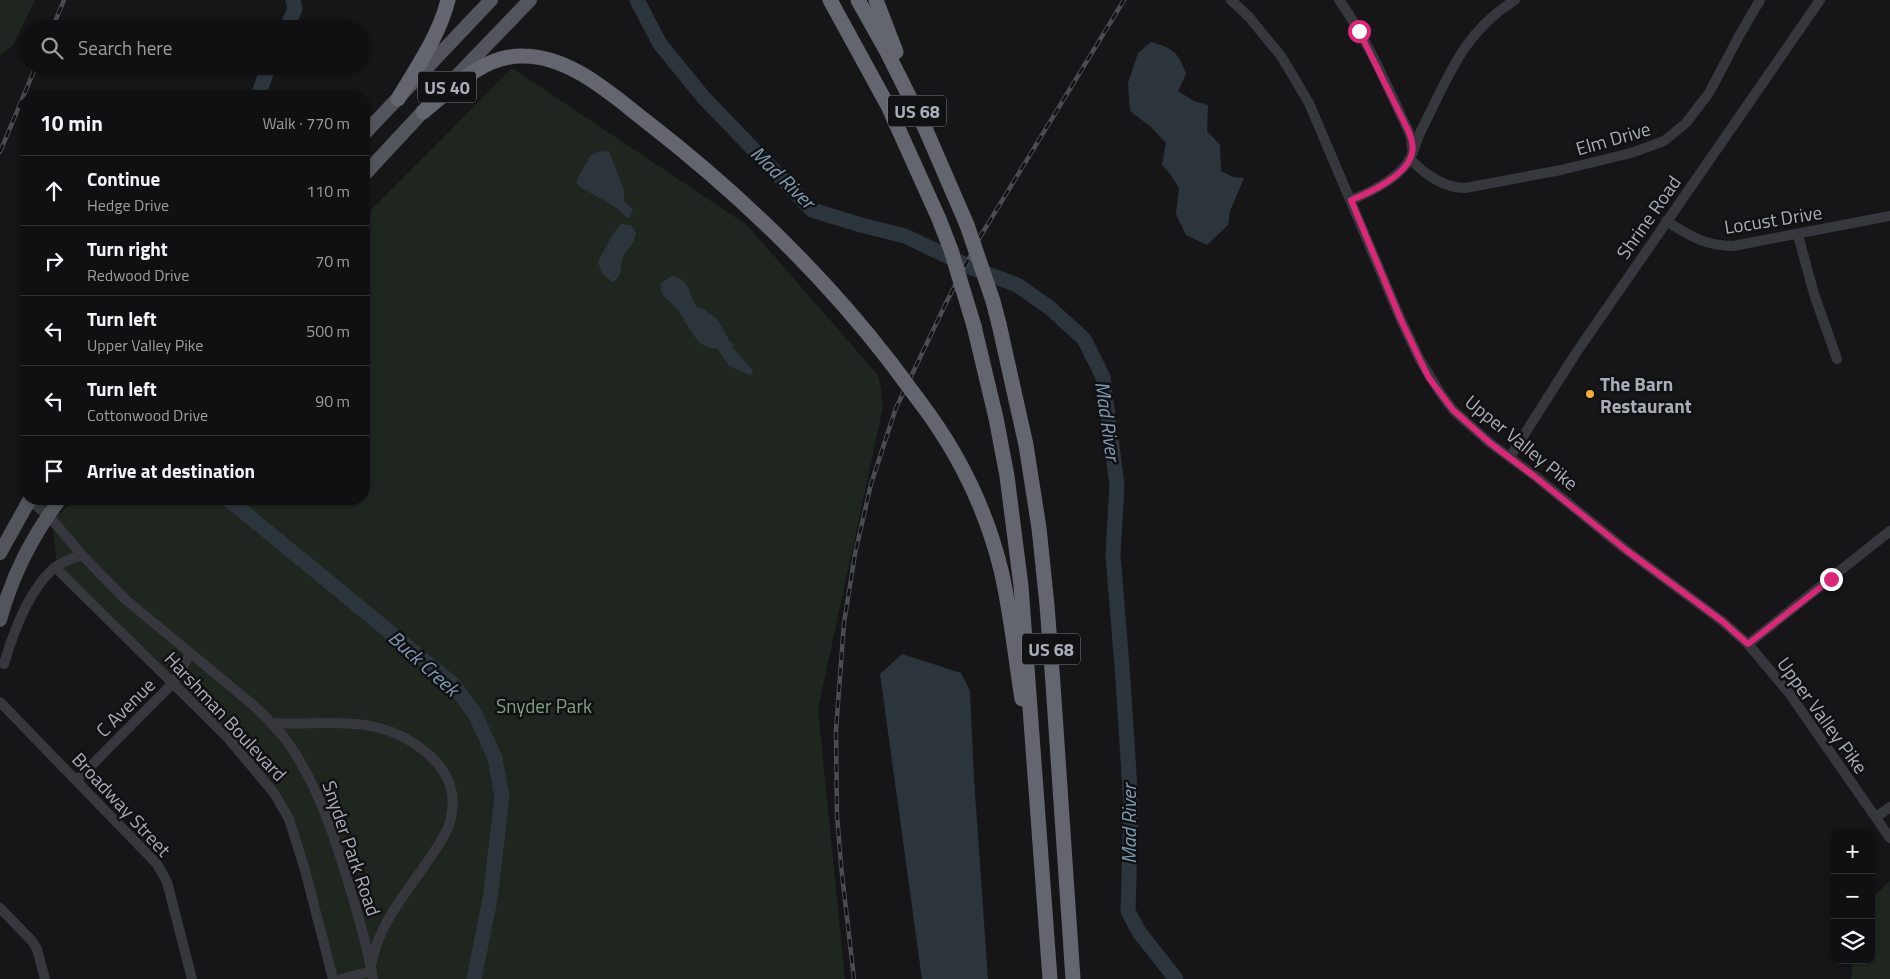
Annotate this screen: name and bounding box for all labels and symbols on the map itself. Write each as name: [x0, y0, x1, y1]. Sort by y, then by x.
route start: [1348, 20, 1371, 43]
road number: US 40: [418, 72, 476, 102]
road number: US 68: [888, 95, 946, 126]
street label: Elm Drive: [1572, 114, 1654, 162]
water label: Mad River: [744, 138, 824, 218]
street label: Shrine Road: [1608, 169, 1688, 265]
street label: Locust Drive: [1722, 197, 1824, 241]
place label: The Barn Restaurant: [1600, 369, 1692, 420]
water label: Mad River: [1087, 379, 1129, 465]
street label: Upper Valley Pike: [1459, 387, 1585, 497]
marker: The Barn Restaurant: [1584, 388, 1596, 400]
route end: [1820, 568, 1843, 591]
water label: Buck Creek: [382, 623, 468, 705]
road number: US 68: [1022, 634, 1080, 664]
street label: Harshman Boulevard: [158, 645, 294, 787]
street label: Upper Valley Pike: [1771, 651, 1875, 779]
street label: C Avenue: [89, 671, 161, 743]
park label: Snyder Park: [496, 691, 592, 720]
street label: Broadway Street: [66, 745, 178, 863]
street label: Snyder Park Road: [315, 776, 389, 920]
water label: Mad River: [1113, 781, 1144, 864]

